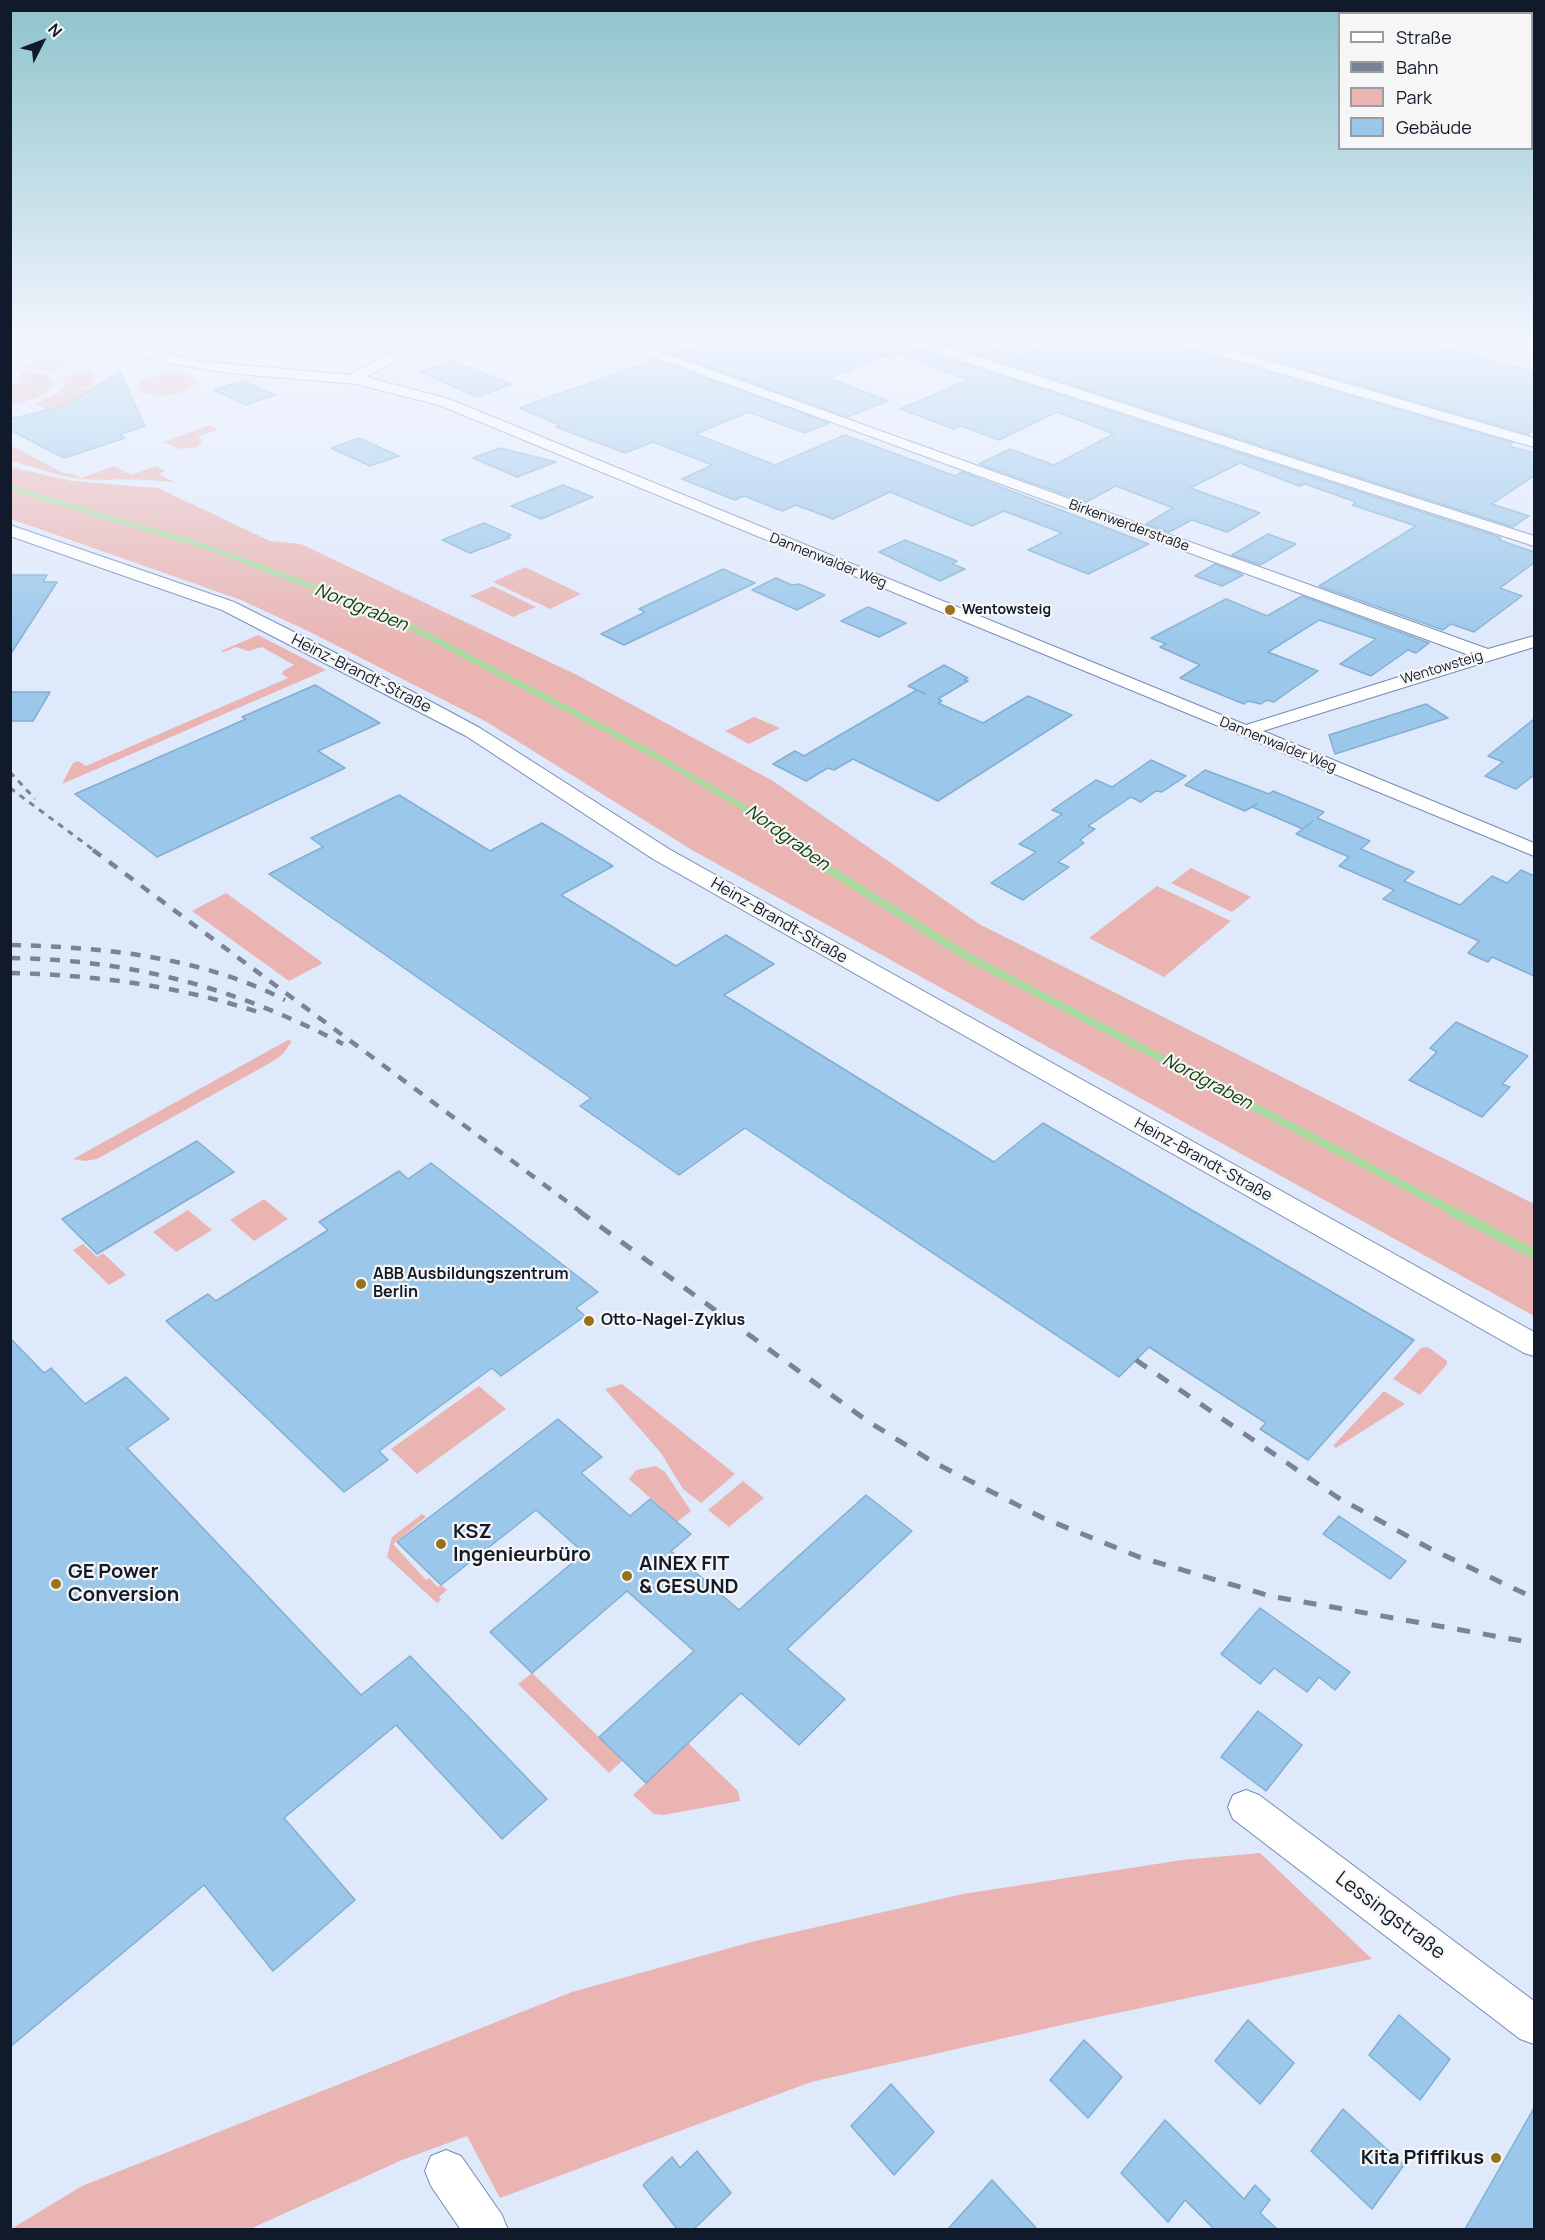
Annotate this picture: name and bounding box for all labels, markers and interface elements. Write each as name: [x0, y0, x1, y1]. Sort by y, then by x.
north arrow: [12, 12, 72, 72]
legend: [1338, 12, 1533, 150]
text: N: [43, 18, 67, 42]
text: Straße: [1396, 25, 1452, 49]
text: Bahn: [1396, 55, 1438, 79]
text: Park: [1396, 85, 1432, 109]
text: Gebäude: [1396, 115, 1472, 139]
street label: Birkenwerderstraße: [1067, 496, 1191, 556]
street label: Dannenwalder Weg: [767, 530, 889, 592]
water label: Nordgraben: [311, 580, 411, 636]
place label: Wentowsteig: [962, 602, 1051, 618]
marker: Wentowsteig: [943, 603, 957, 617]
street label: Heinz-Brandt-Straße: [288, 630, 434, 718]
street label: Wentowsteig: [1399, 648, 1485, 688]
street label: Dannenwalder Weg: [1217, 714, 1339, 776]
water label: Nordgraben: [741, 800, 833, 876]
street label: Heinz-Brandt-Straße: [707, 874, 851, 968]
water label: Nordgraben: [1159, 1049, 1255, 1115]
street label: Heinz-Brandt-Straße: [1131, 1114, 1275, 1206]
place label: ABB Ausbildungszentrum Berlin: [373, 1265, 569, 1303]
marker: ABB Ausbildungszentrum Berlin: [354, 1277, 368, 1291]
place label: Otto-Nagel-Zyklus: [601, 1311, 745, 1331]
marker: Otto-Nagel-Zyklus: [582, 1314, 596, 1328]
place label: KSZ Ingenieurbüro: [453, 1520, 591, 1567]
marker: KSZ Ingenieurbüro: [434, 1537, 448, 1551]
place label: AINEX FIT & GESUND: [639, 1552, 738, 1599]
place label: GE Power Conversion: [68, 1560, 179, 1607]
marker: AINEX FIT & GESUND: [620, 1569, 634, 1583]
marker: GE Power Conversion: [49, 1577, 63, 1591]
street label: Lessingstraße: [1330, 1867, 1450, 1965]
place label: Kita Pfiffikus: [1361, 2146, 1484, 2170]
marker: Kita Pfiffikus: [1489, 2151, 1503, 2165]

